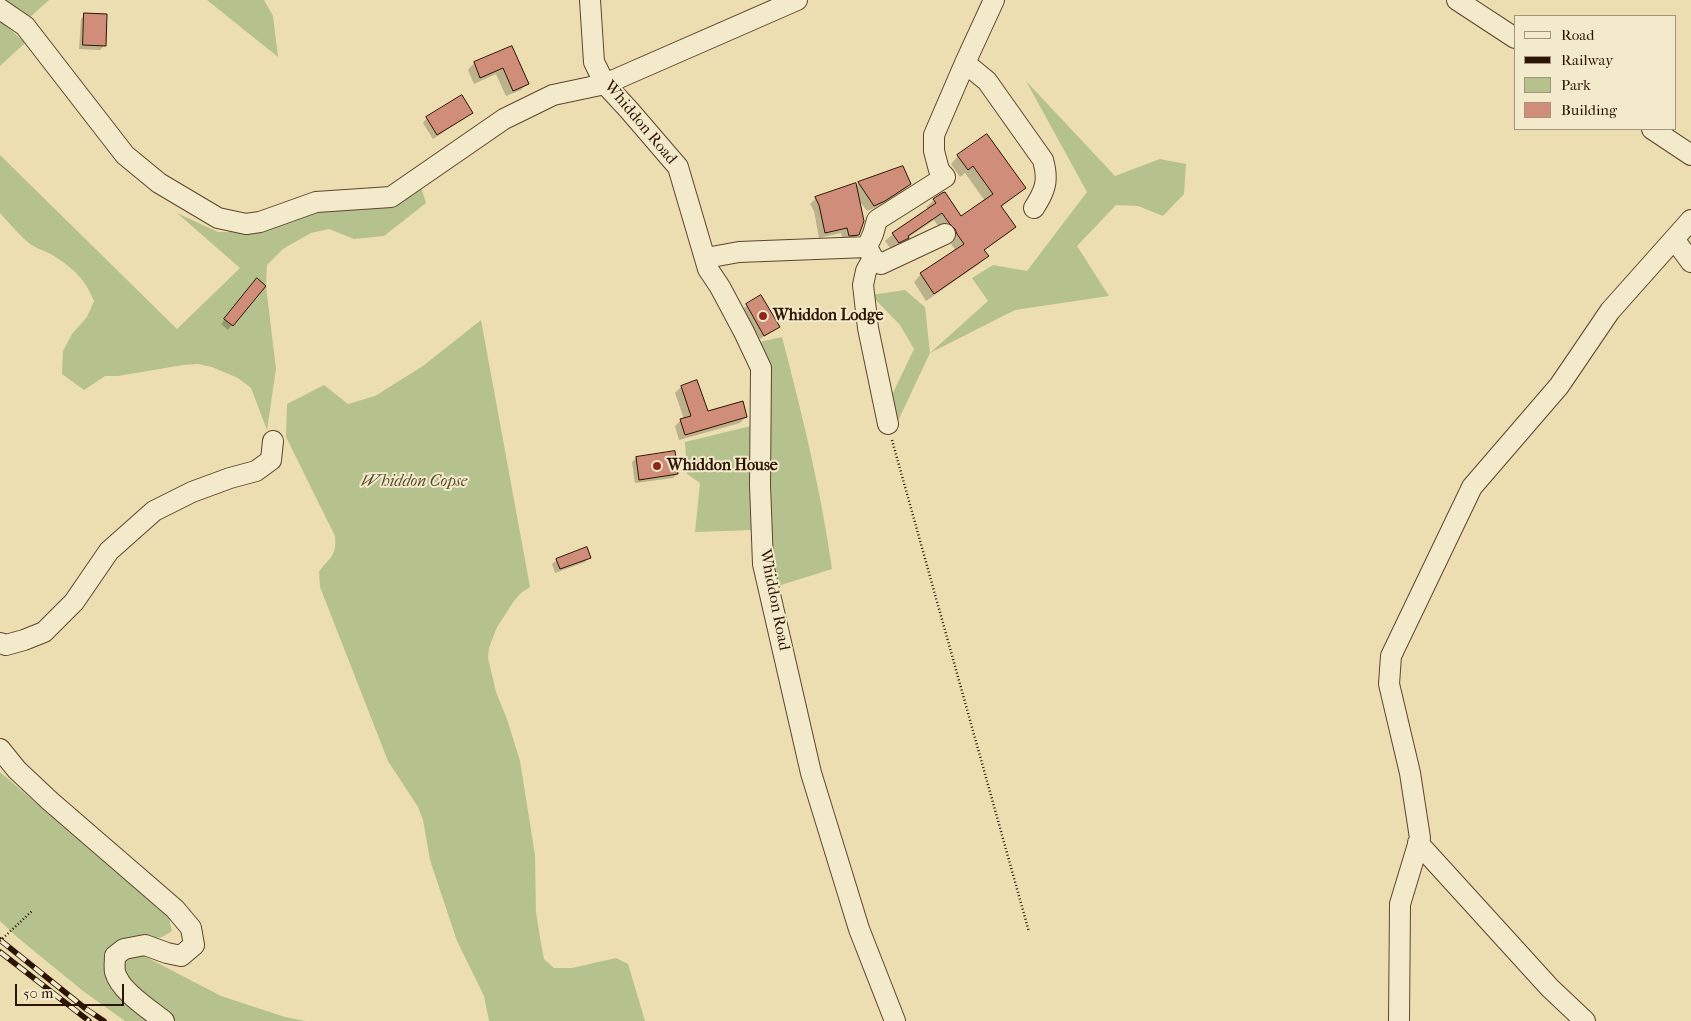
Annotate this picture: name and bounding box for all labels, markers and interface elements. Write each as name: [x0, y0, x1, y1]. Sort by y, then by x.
legend: [1514, 15, 1676, 130]
text: Road: [1561, 26, 1594, 44]
text: Railway: [1561, 51, 1613, 69]
text: Park: [1561, 76, 1591, 94]
street label: Whiddon Road: [600, 77, 680, 169]
text: Building: [1561, 101, 1617, 119]
place label: Whiddon Lodge: [773, 306, 883, 326]
marker: Whiddon Lodge: [757, 310, 769, 322]
place label: Whiddon House: [667, 456, 778, 476]
marker: Whiddon House: [651, 460, 663, 472]
park label: Whiddon Copse: [361, 472, 467, 492]
street label: Whiddon Road: [755, 548, 793, 652]
scale bar: [18, 974, 126, 1006]
text: 50 m: [23, 984, 53, 1002]

